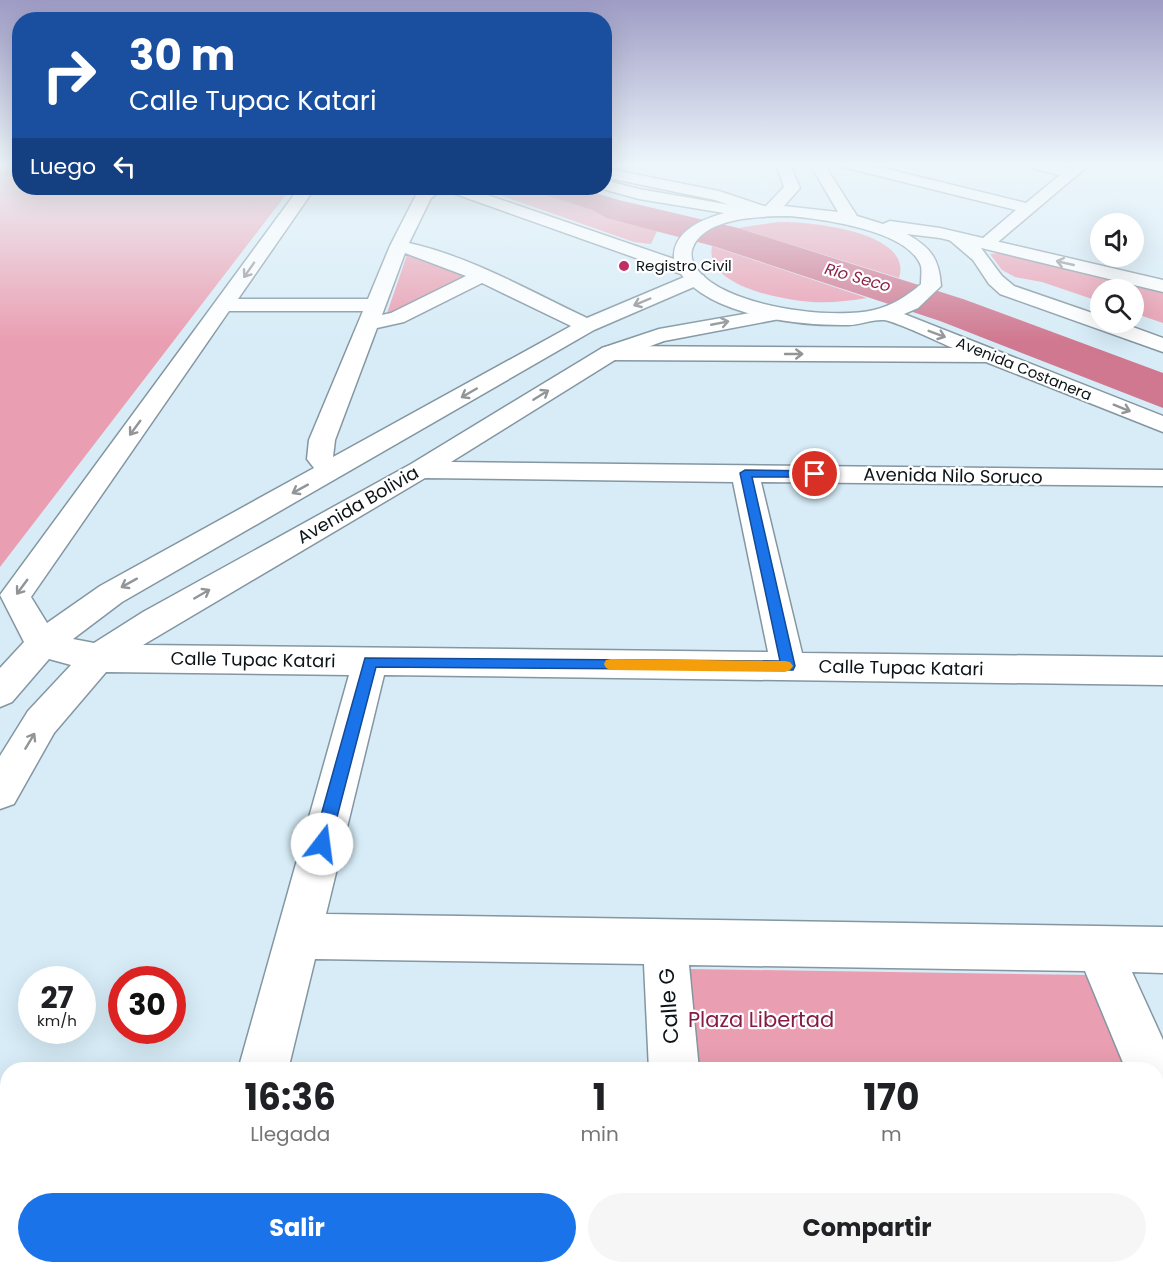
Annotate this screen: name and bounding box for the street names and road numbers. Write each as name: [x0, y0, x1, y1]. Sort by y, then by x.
street label: Avenida Costanera: [953, 332, 1095, 405]
street label: Avenida Bolivia: [292, 460, 423, 550]
street label: Avenida Nilo Soruco: [863, 461, 1043, 490]
street label: Calle Tupac Katari: [170, 646, 336, 673]
street label: Calle Tupac Katari: [818, 654, 984, 681]
street label: Calle G: [651, 967, 686, 1045]

